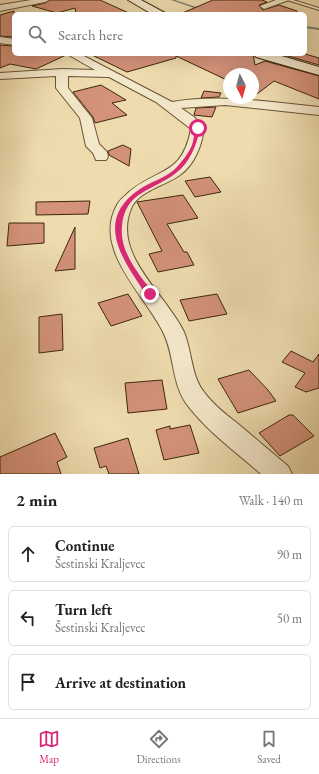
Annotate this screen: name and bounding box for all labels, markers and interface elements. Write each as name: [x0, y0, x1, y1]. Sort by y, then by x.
search box: [12, 12, 307, 56]
icon: search: [26, 23, 48, 45]
text: Search here: [58, 25, 123, 44]
north arrow: [223, 68, 259, 104]
route start: [189, 119, 207, 137]
route end: [141, 285, 159, 303]
text: 2 min: [16, 489, 57, 511]
text: Walk · 140 m: [239, 492, 303, 509]
text: Continue: [55, 536, 115, 555]
icon: ahead: [17, 543, 39, 565]
text: 90 m: [277, 546, 302, 563]
text: Šestinski Kraljevec: [55, 555, 146, 572]
text: Turn left: [55, 600, 112, 619]
icon: left: [17, 607, 39, 629]
text: 50 m: [277, 610, 302, 627]
text: Šestinski Kraljevec: [55, 619, 146, 636]
icon: arrive: [17, 671, 39, 693]
text: Arrive at destination: [55, 673, 186, 692]
tab: Map: [38, 728, 60, 766]
tab: Directions: [137, 728, 181, 766]
tab: Saved: [257, 728, 281, 766]

